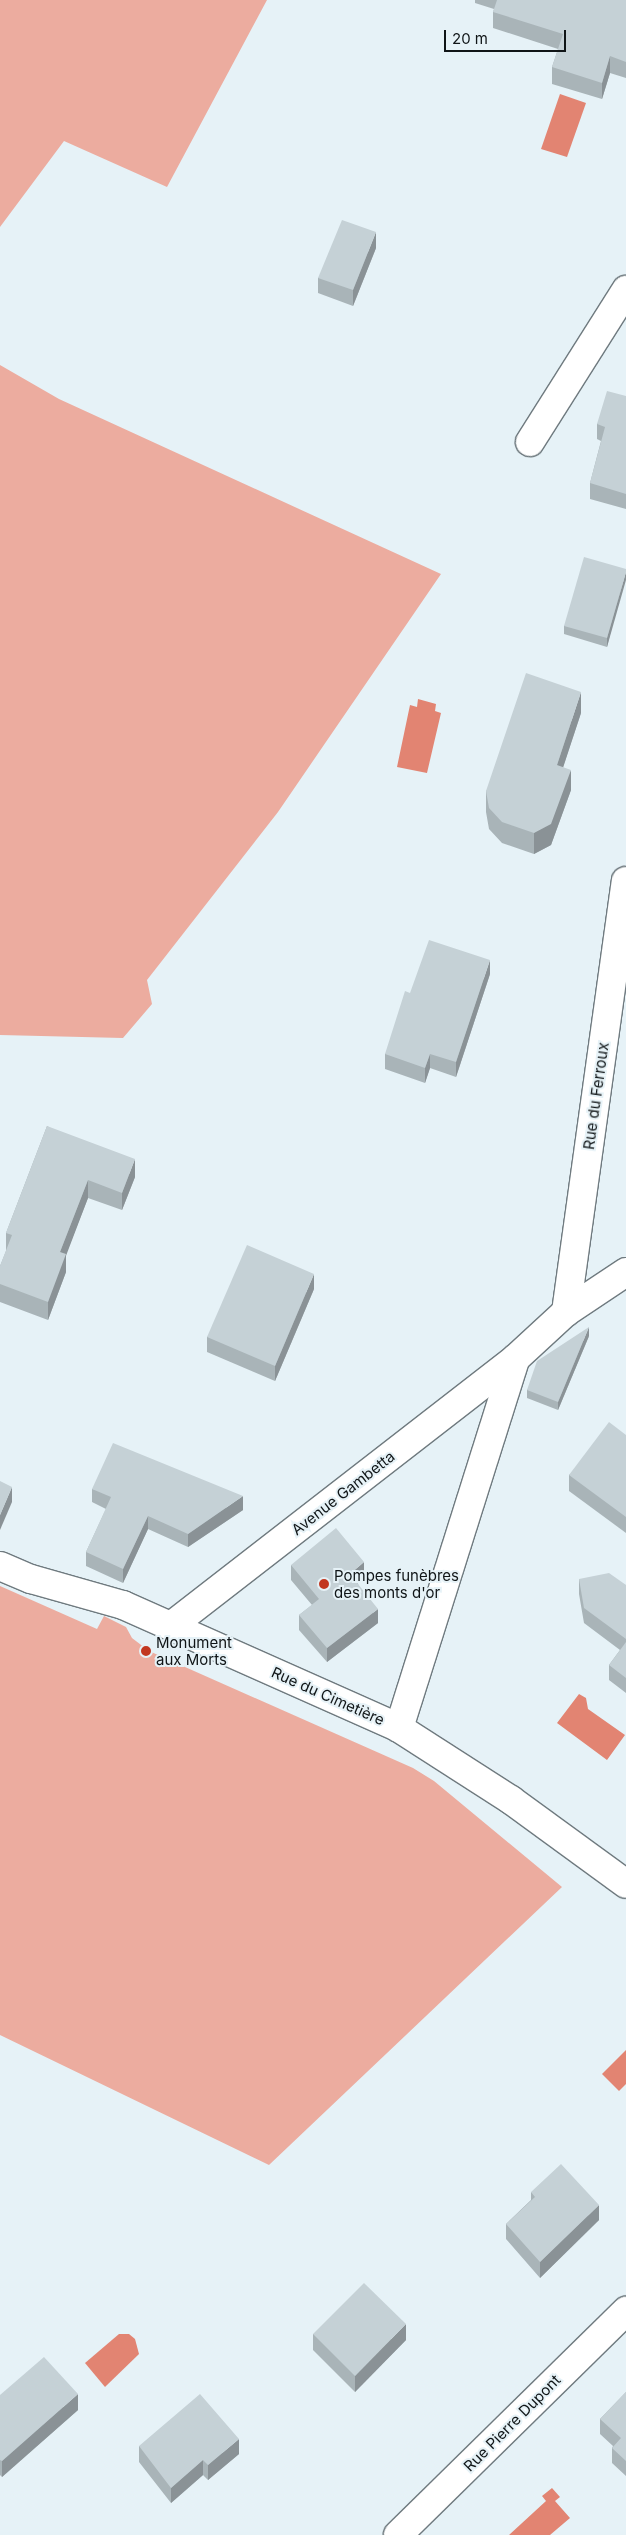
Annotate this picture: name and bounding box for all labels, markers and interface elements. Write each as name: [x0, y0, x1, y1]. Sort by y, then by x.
scale bar: [446, 20, 568, 52]
text: 20 m: [452, 29, 488, 48]
street label: Rue du Ferroux: [580, 1041, 612, 1151]
street label: Avenue Gambetta: [288, 1447, 398, 1539]
place label: Pompes funèbres des monts d'or: [334, 1566, 459, 1601]
marker: Pompes funèbres des monts d'or: [318, 1578, 330, 1590]
place label: Monument aux Morts: [156, 1633, 232, 1668]
marker: Monument aux Morts: [140, 1645, 152, 1657]
street label: Rue du Cimetière: [269, 1663, 387, 1729]
street label: Rue Pierre Dupont: [460, 2371, 564, 2475]

